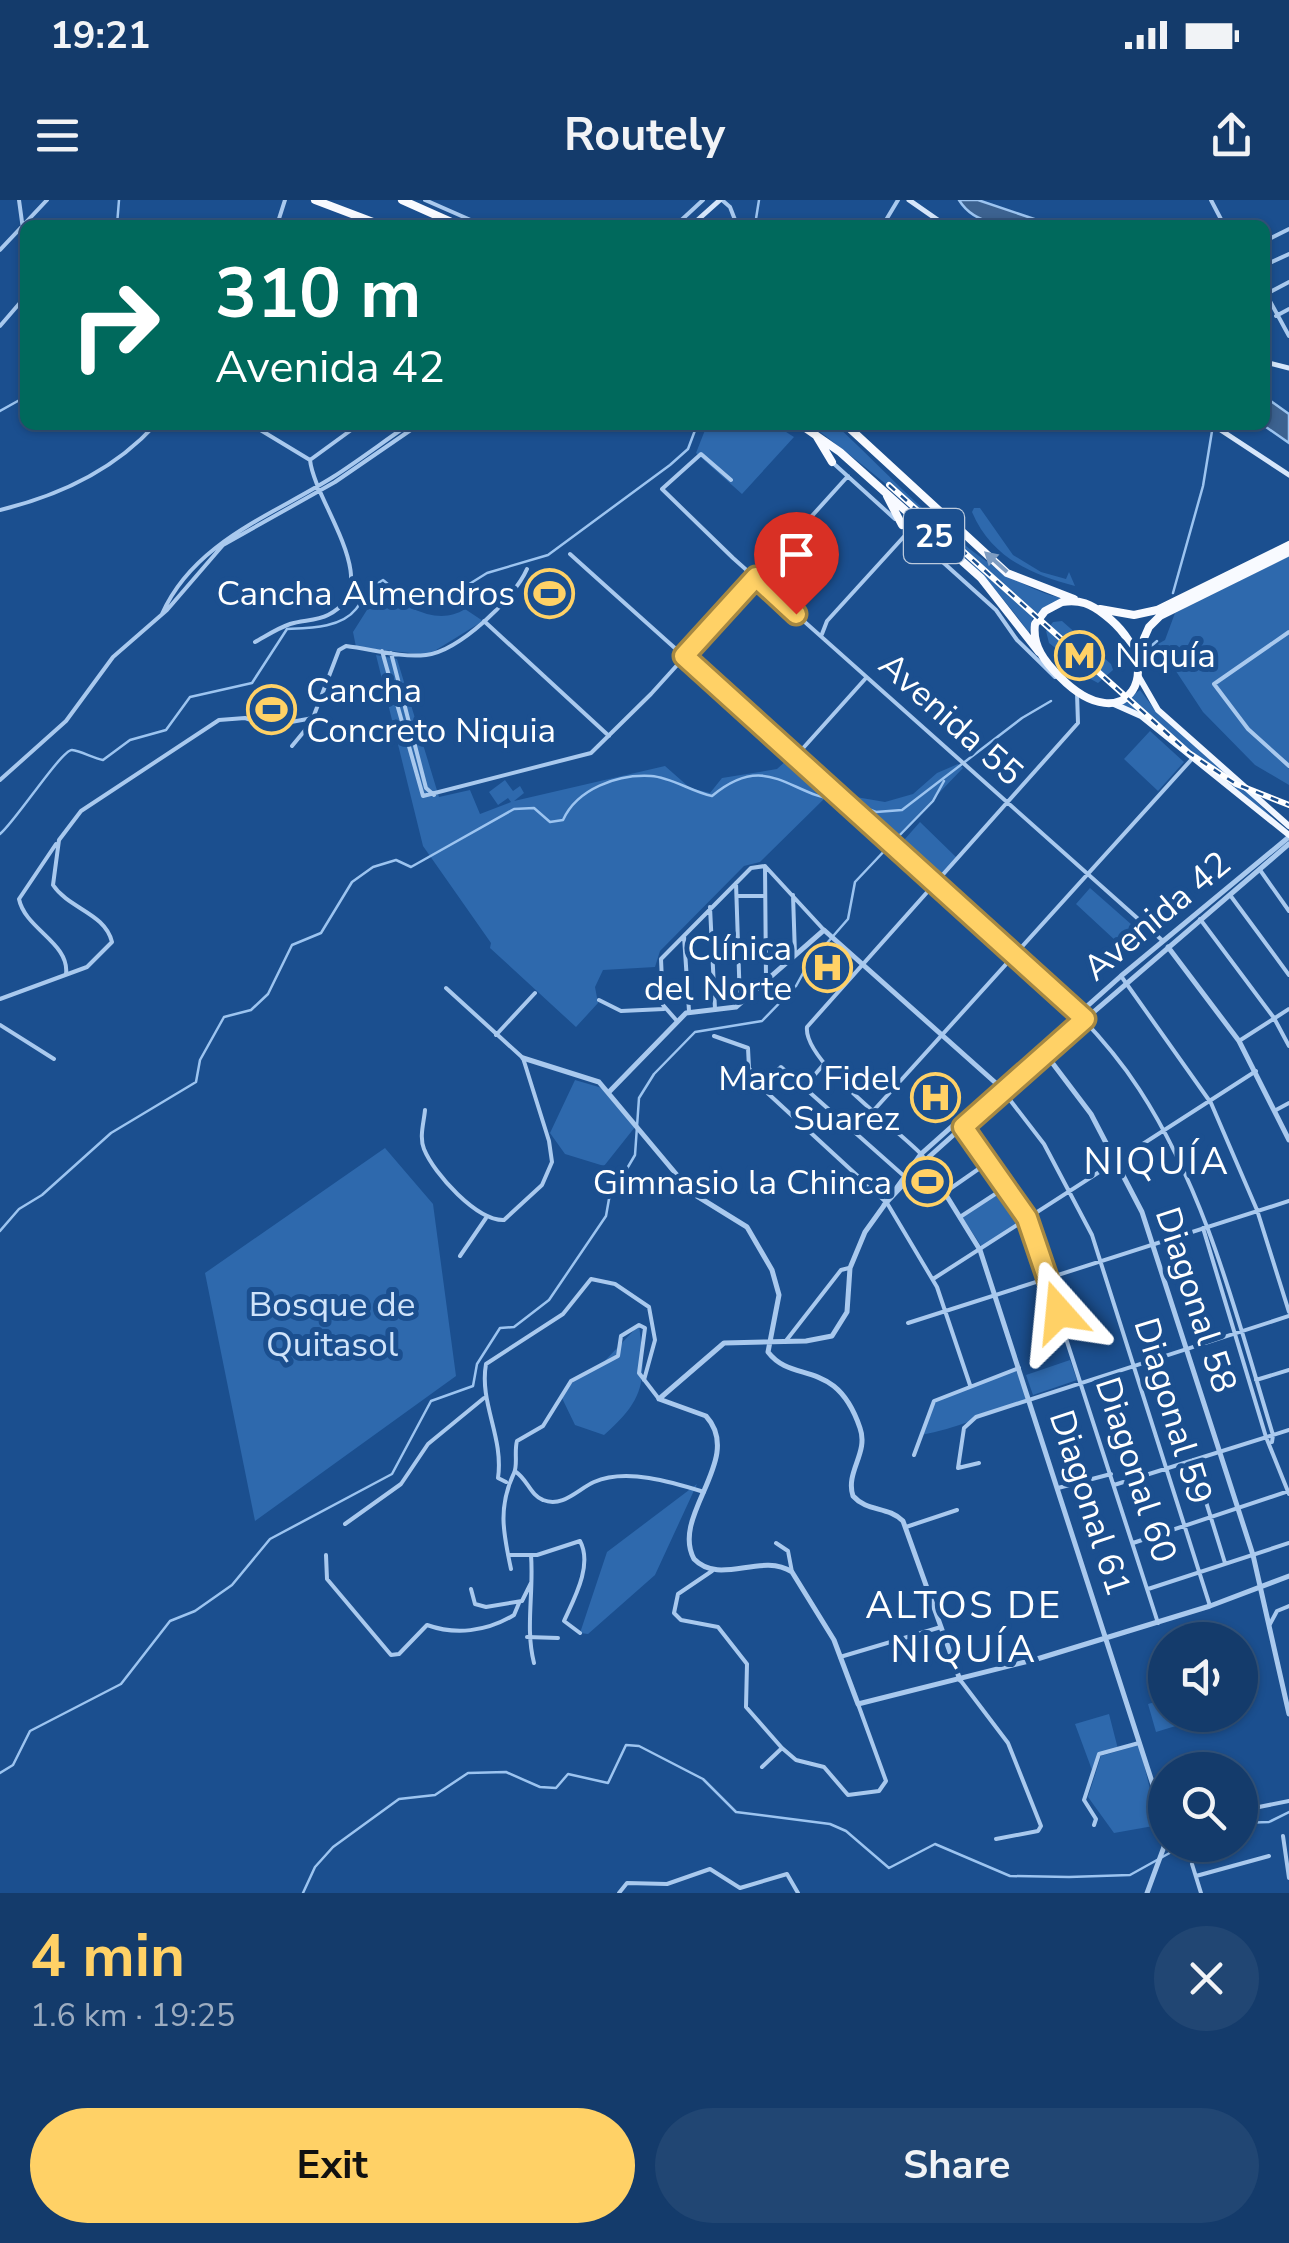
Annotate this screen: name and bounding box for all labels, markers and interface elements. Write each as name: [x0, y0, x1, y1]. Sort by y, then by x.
text: 19:21: [50, 10, 151, 61]
text: Routely: [564, 105, 725, 166]
icon: menu: [30, 108, 85, 163]
icon: share: [1204, 108, 1259, 163]
text: 310 m: [215, 246, 421, 342]
icon: right: [50, 260, 180, 390]
text: Avenida 42: [215, 337, 445, 398]
road number: 25: [904, 509, 964, 563]
pin: [754, 512, 839, 615]
icon: arrive: [769, 527, 824, 582]
one-way arrow: [984, 552, 1009, 574]
sports icon: Cancha Almendros: [524, 567, 576, 619]
place label: Cancha Almendros: [217, 570, 515, 617]
metro station icon: Niquía: [1054, 629, 1106, 681]
place label: Niquía: [1115, 632, 1216, 679]
street label: Avenida 55: [869, 642, 1033, 796]
place label: Cancha Concreto Niquia: [306, 667, 556, 754]
sports icon: Cancha Concreto Niquia: [245, 684, 297, 736]
street label: Avenida 42: [1073, 840, 1241, 992]
place label: Clínica del Norte: [644, 925, 792, 1012]
hospital icon: Clínica del Norte: [801, 942, 853, 994]
place label: Marco Fidel Suarez: [718, 1055, 901, 1142]
hospital icon: Marco Fidel Suarez: [909, 1072, 961, 1124]
district label: NIQUÍA: [1083, 1136, 1231, 1187]
sports icon: Gimnasio la Chinca: [901, 1156, 953, 1208]
place label: Gimnasio la Chinca: [593, 1159, 892, 1206]
street label: Diagonal 58: [1144, 1201, 1248, 1399]
position arrow: [1007, 1260, 1111, 1364]
park label: Bosque de Quitasol: [249, 1281, 415, 1368]
street label: Diagonal 59: [1122, 1312, 1224, 1510]
street label: Diagonal 60: [1084, 1371, 1188, 1569]
street label: Diagonal 61: [1038, 1404, 1142, 1602]
district label: ALTOS DE NIQUÍA: [865, 1580, 1063, 1675]
map controls: [1148, 1622, 1258, 1862]
button: sound: [1148, 1622, 1258, 1732]
button: search: [1148, 1752, 1258, 1862]
text: 4 min: [30, 1915, 185, 1997]
button: close: [1154, 1926, 1259, 2031]
text: 1.6 km · 19:25: [30, 1994, 235, 2037]
button: Exit: [30, 2108, 635, 2223]
button: Share: [655, 2108, 1259, 2223]

